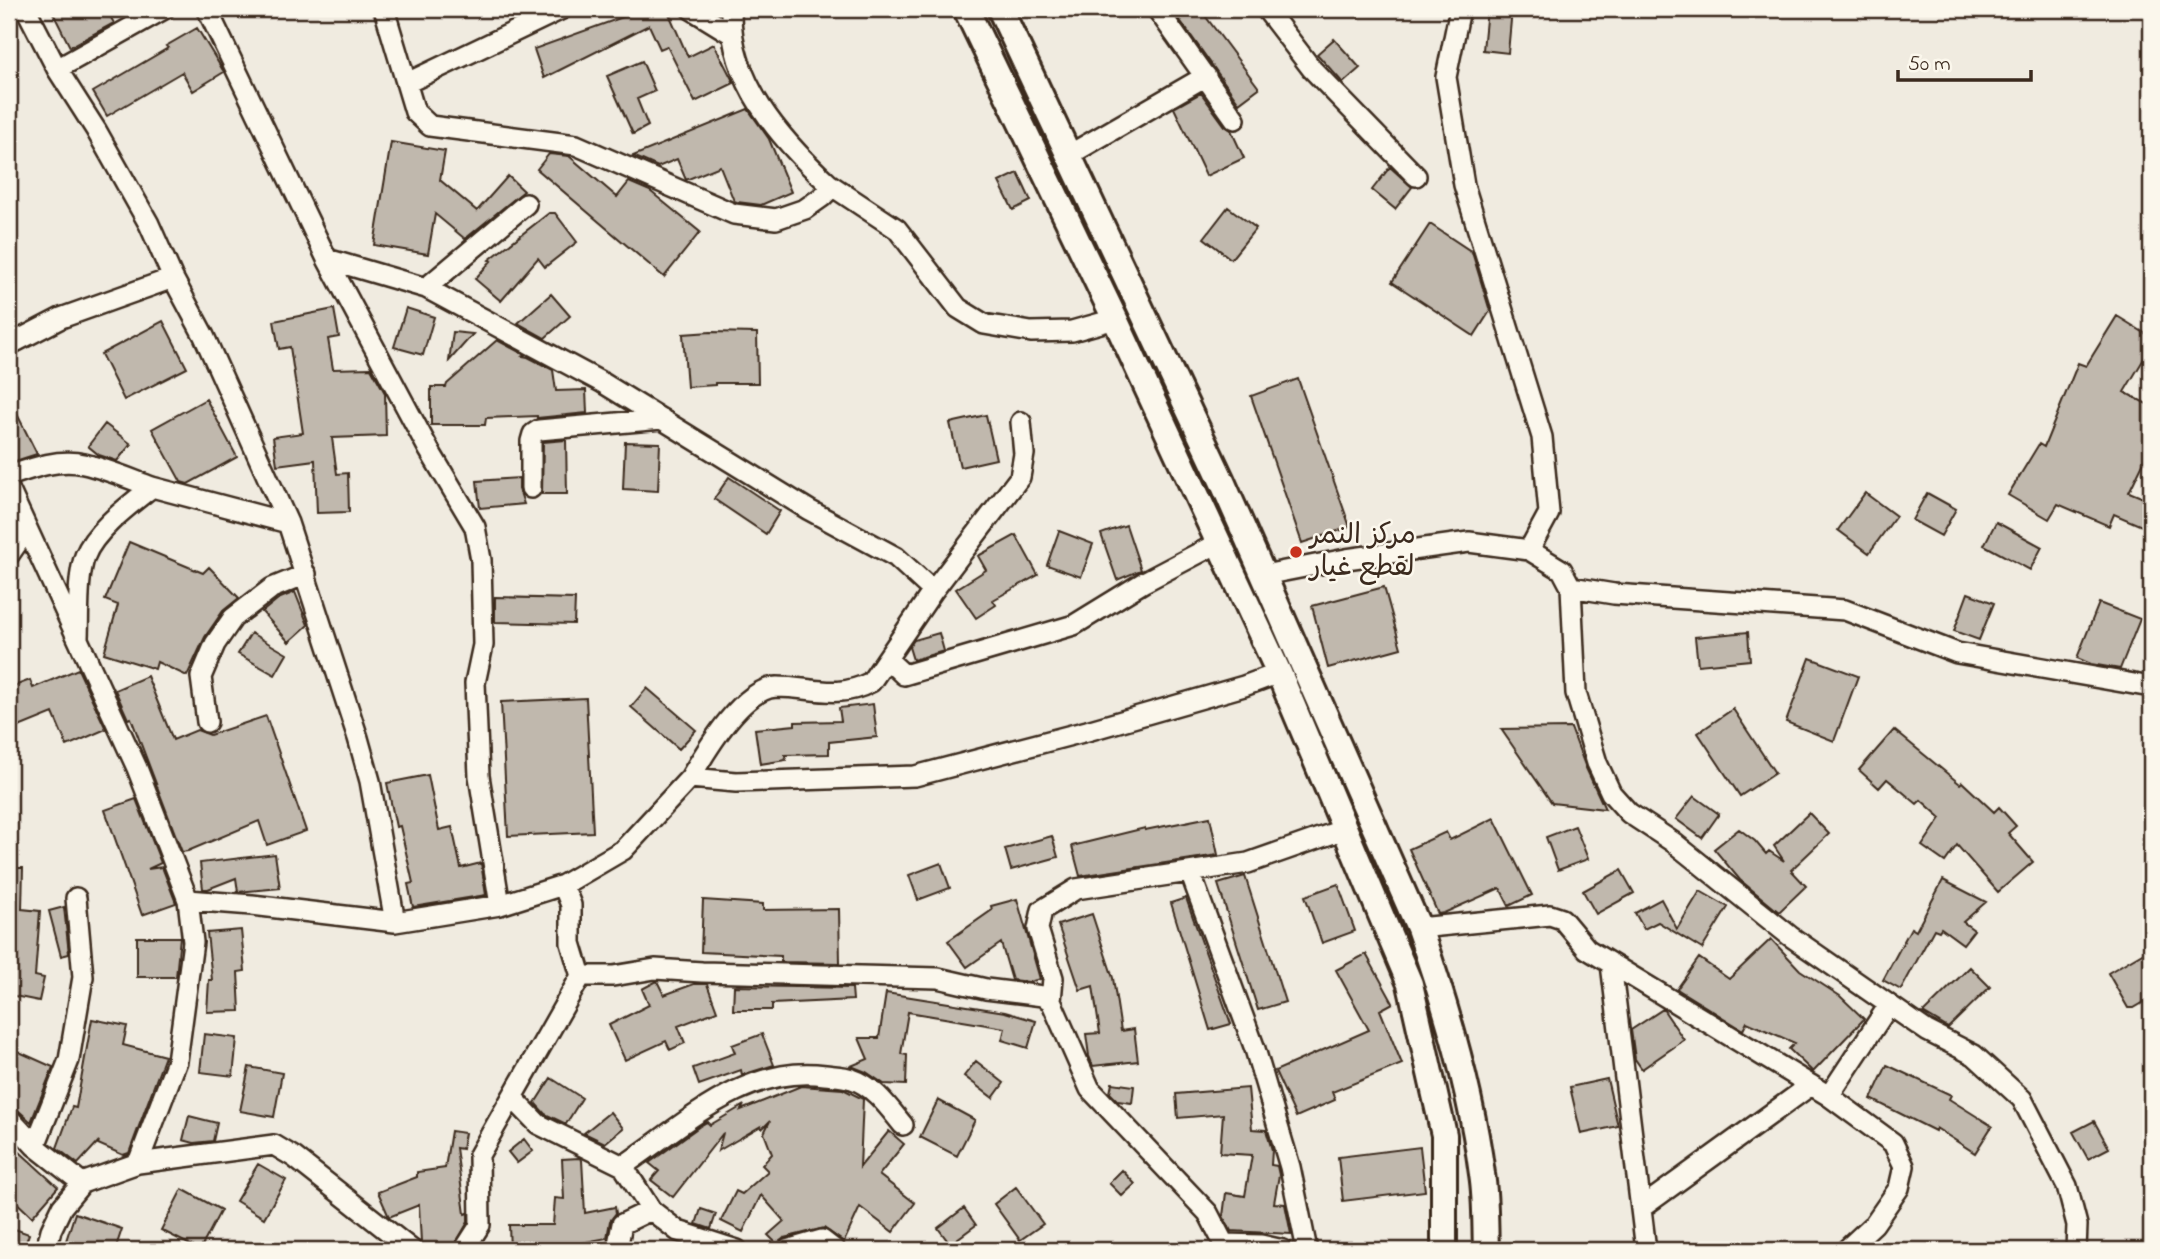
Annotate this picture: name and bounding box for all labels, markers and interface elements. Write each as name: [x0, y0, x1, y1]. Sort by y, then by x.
scale bar: [1898, 38, 2030, 82]
text: 50 m: [1908, 50, 1951, 80]
place label: مركز النمر لقطع غيار: [1308, 516, 1416, 589]
marker: مركز النمر لقطع غيار: [1288, 544, 1304, 560]

